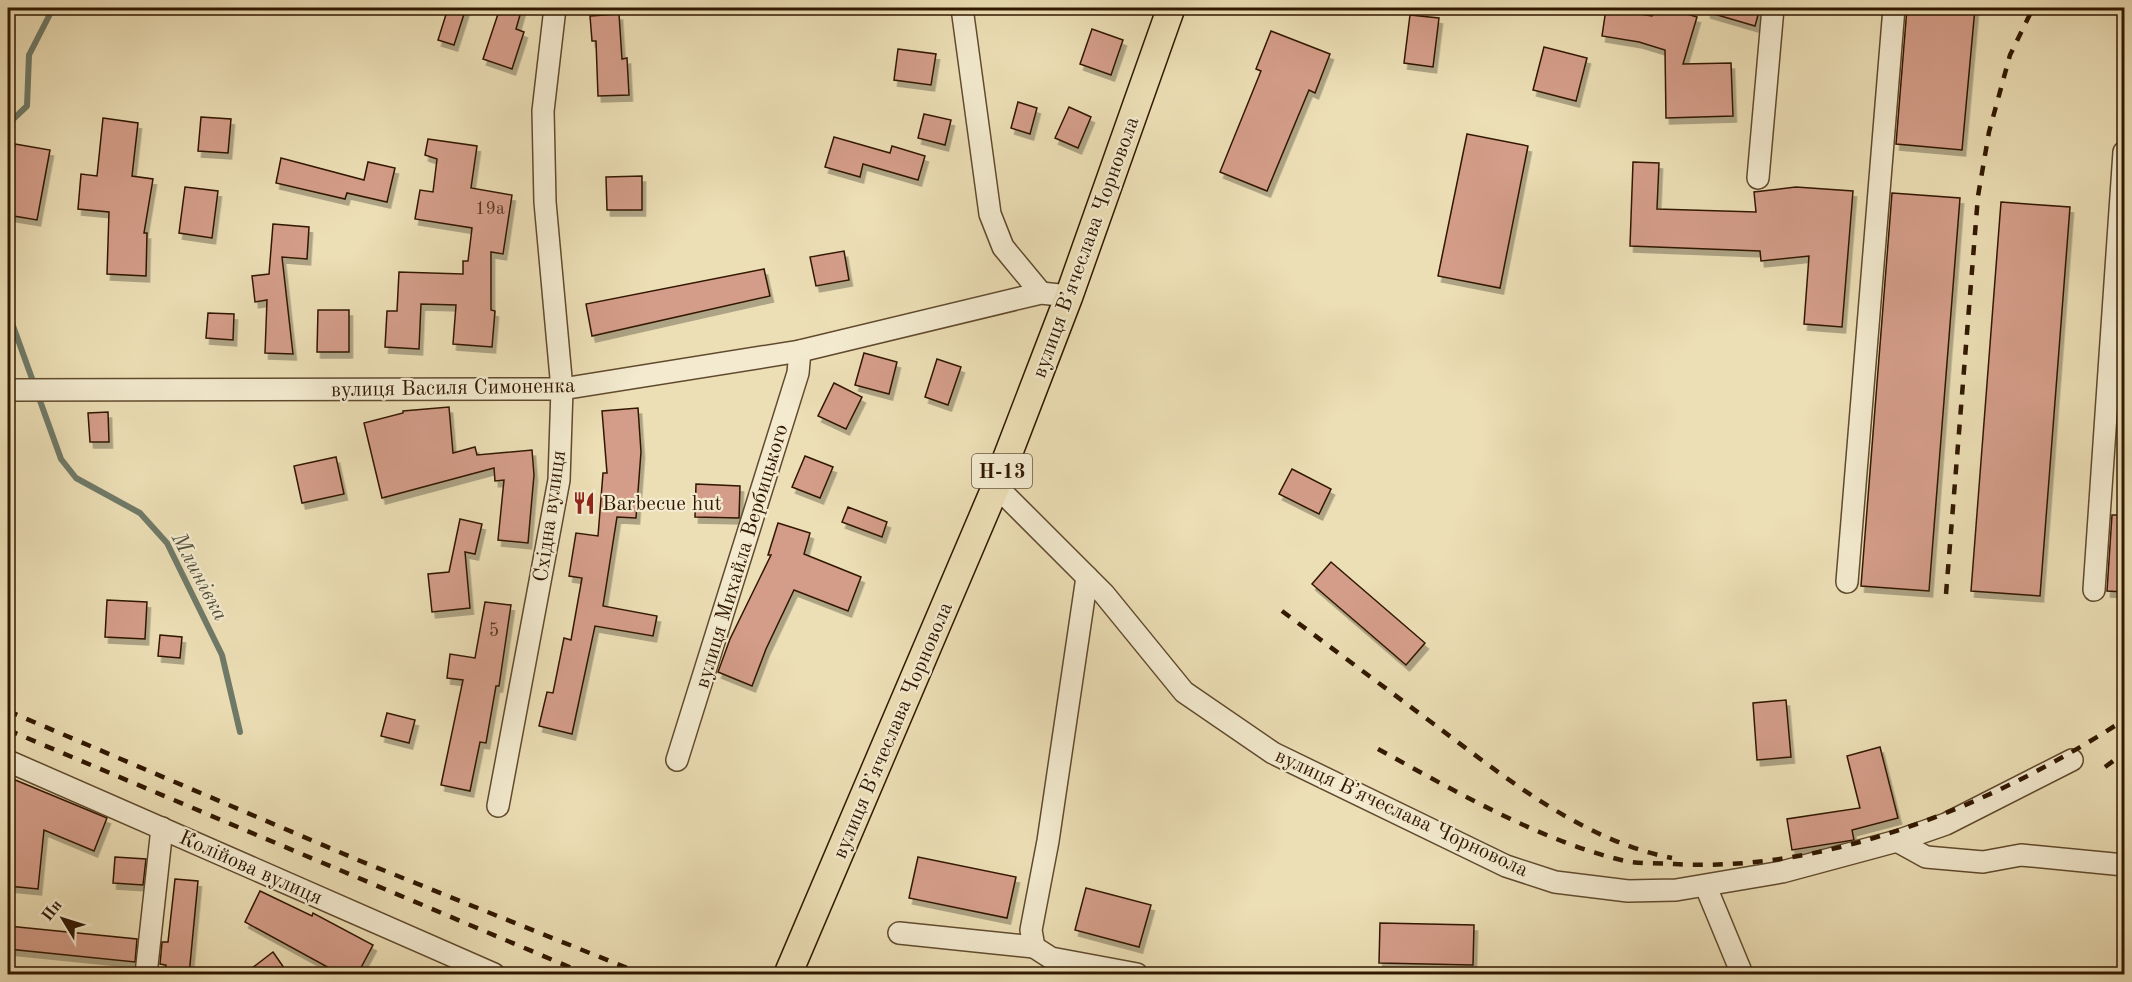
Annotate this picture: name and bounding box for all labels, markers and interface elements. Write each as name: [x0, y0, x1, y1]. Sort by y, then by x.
street label: вулиця Вʼячеслава Чорновола: [1029, 114, 1144, 381]
house number: 19а: [475, 200, 505, 218]
street label: вулиця Василя Симоненка: [331, 376, 575, 401]
street label: вулиця Михайла Вербицького: [692, 422, 793, 691]
street label: Східна вулиця: [531, 449, 570, 584]
road number: Н-13: [972, 454, 1032, 488]
restaurant icon: Barbecue hut: [571, 490, 597, 516]
place label: Barbecue hut: [602, 494, 722, 515]
water label: Млинівка: [166, 528, 232, 625]
street label: вулиця Вʼячеслава Чорновола: [830, 599, 957, 862]
house number: 5: [489, 622, 499, 640]
street label: вулиця Вʼячеслава Чорновола: [1272, 745, 1531, 881]
street label: Колійова вулиця: [176, 827, 325, 909]
north arrow: [33, 889, 93, 949]
text: Пн: [40, 897, 66, 925]

